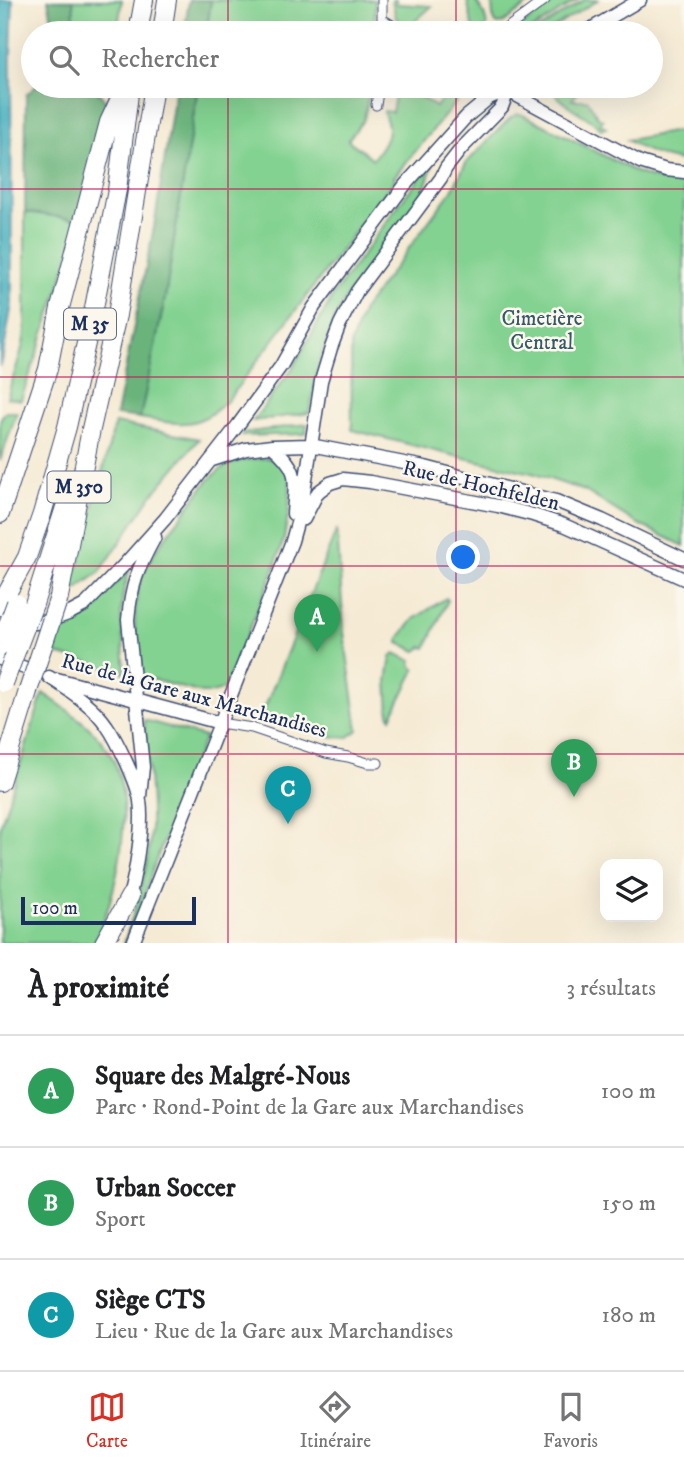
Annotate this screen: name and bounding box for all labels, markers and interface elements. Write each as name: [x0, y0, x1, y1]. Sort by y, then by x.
search box: [21, 21, 663, 98]
icon: search: [45, 41, 83, 79]
text: Rechercher: [101, 43, 219, 76]
park label: Cimetière Central: [501, 306, 583, 356]
road number: M 35: [64, 308, 116, 340]
street label: Rue de Hochfelden: [400, 455, 562, 517]
road number: M 350: [48, 472, 110, 502]
your location: [446, 540, 480, 574]
pin: A: [294, 594, 340, 652]
street label: Rue de la Gare aux Marchandises: [59, 648, 329, 744]
pin: B: [551, 739, 597, 797]
pin: C: [265, 766, 311, 824]
map controls: [600, 859, 663, 922]
button: layers: [600, 859, 663, 922]
scale bar: [21, 894, 196, 926]
text: 100 m: [32, 897, 78, 920]
text: À proximité: [28, 970, 169, 1007]
text: 3 résultats: [567, 974, 656, 1003]
text: Square des Malgré-Nous: [95, 1060, 350, 1093]
text: A: [44, 1077, 58, 1106]
text: 100 m: [601, 1077, 656, 1106]
text: Parc · Rond-Point de la Gare aux Marchandises: [95, 1093, 524, 1122]
text: Urban Soccer: [95, 1172, 236, 1205]
text: B: [44, 1189, 58, 1218]
text: 150 m: [602, 1189, 656, 1218]
text: Sport: [95, 1205, 146, 1234]
text: Siège CTS: [95, 1284, 206, 1317]
text: C: [43, 1301, 59, 1330]
text: 180 m: [601, 1301, 656, 1330]
text: Lieu · Rue de la Gare aux Marchandises: [95, 1317, 453, 1346]
tab: Carte: [86, 1388, 128, 1453]
tab: Itinéraire: [300, 1388, 371, 1453]
tab: Favoris: [543, 1388, 598, 1453]

